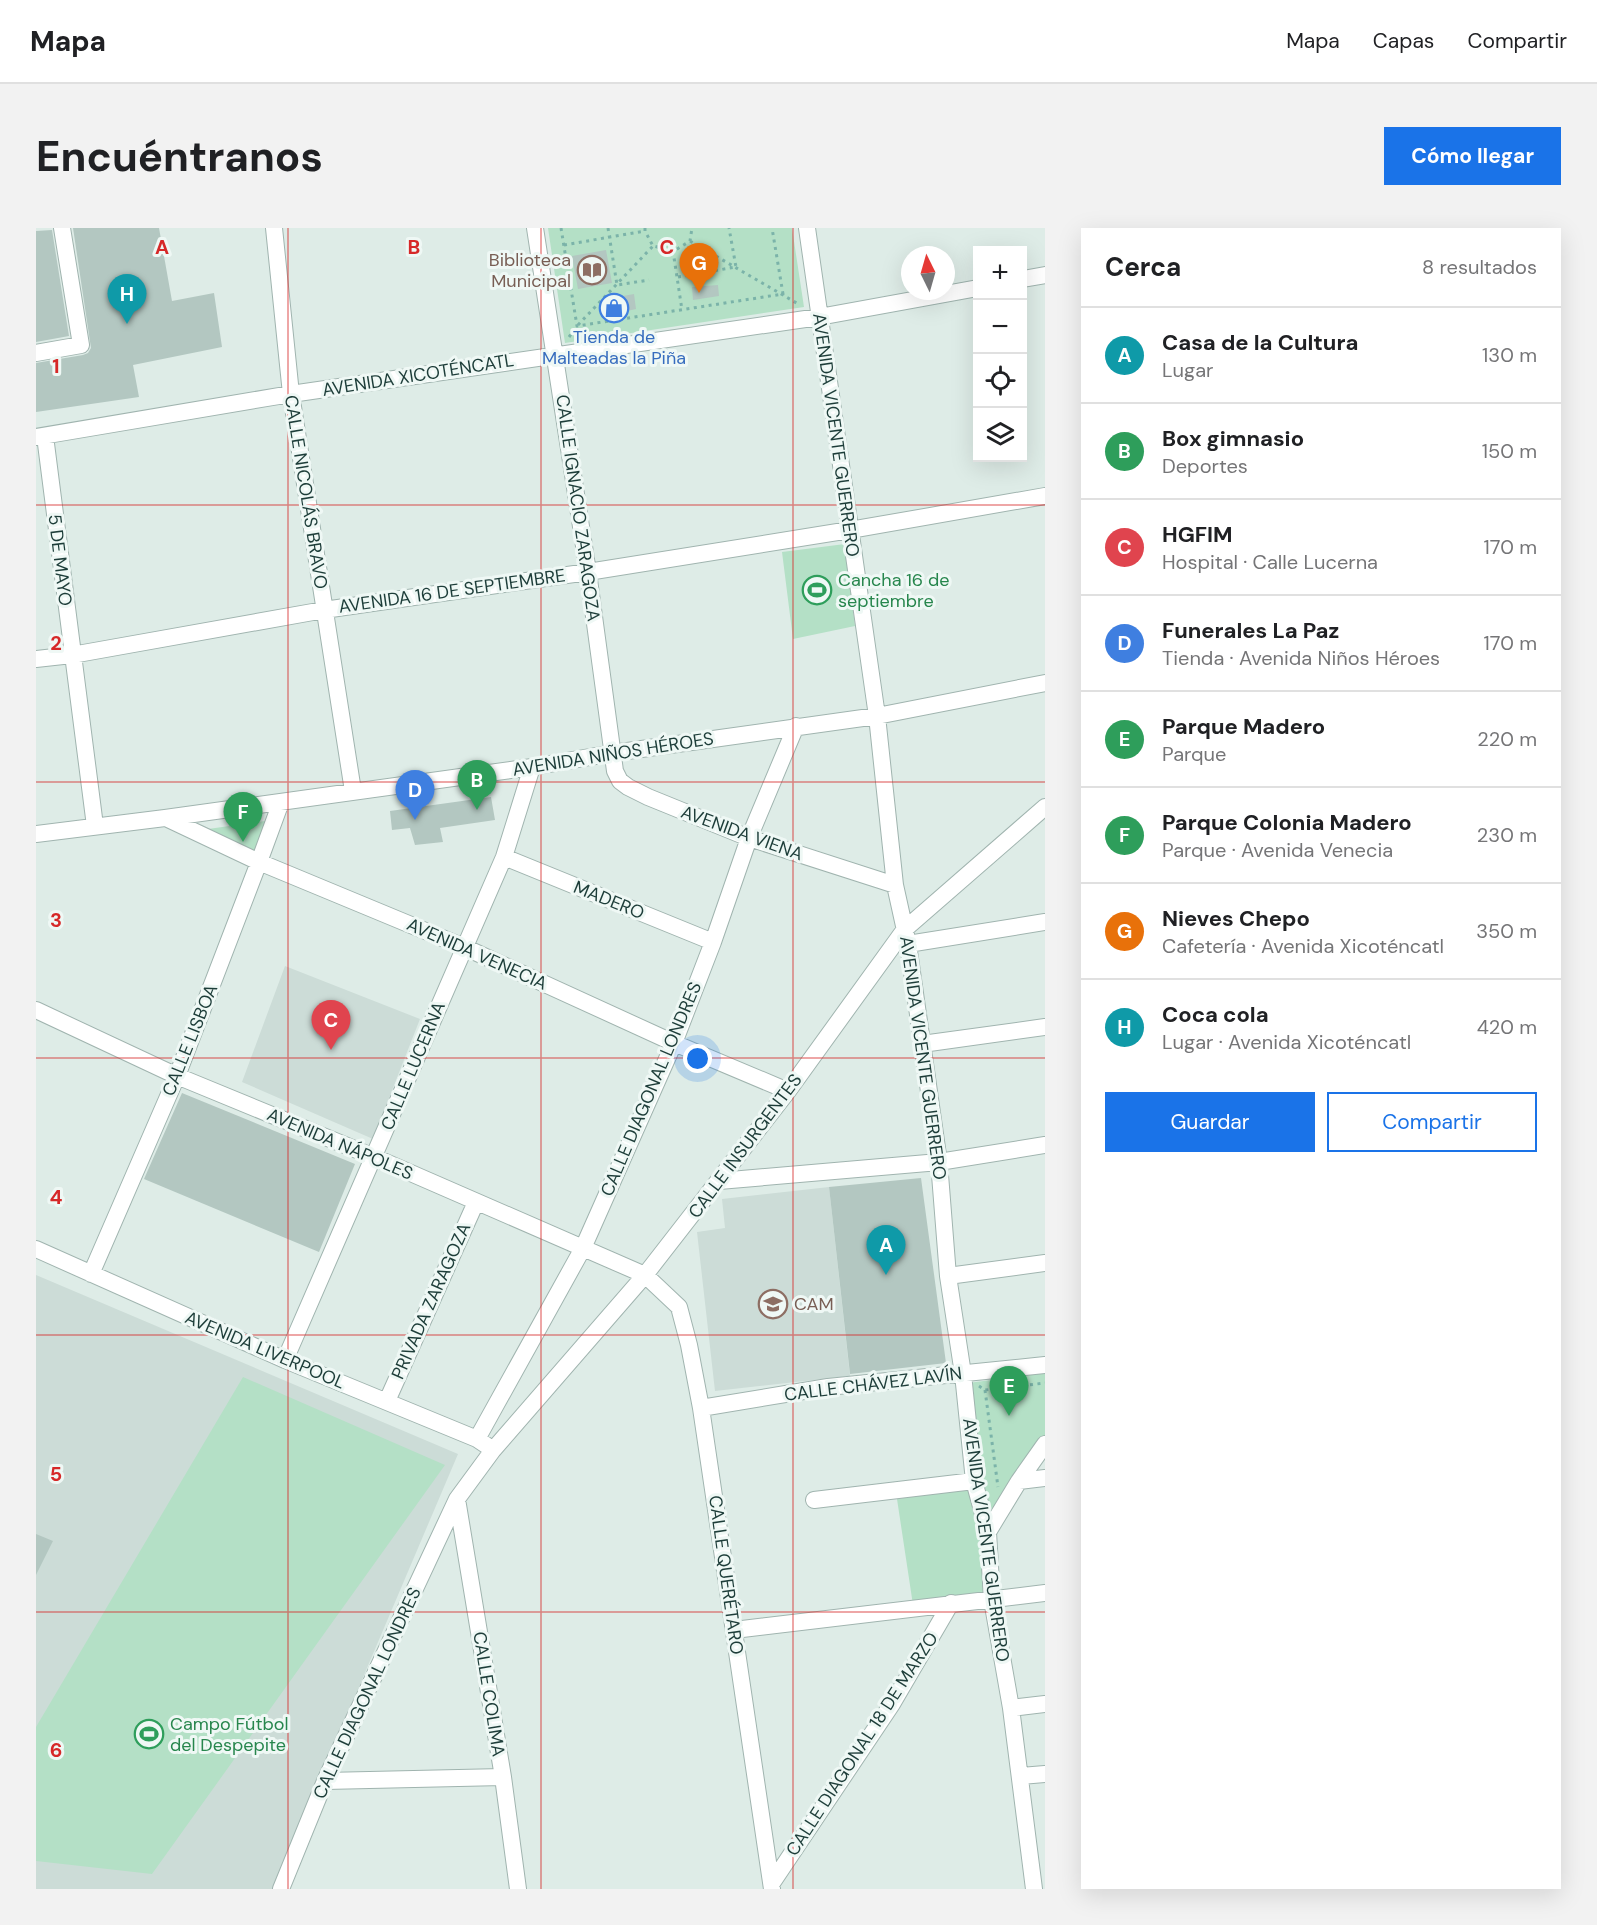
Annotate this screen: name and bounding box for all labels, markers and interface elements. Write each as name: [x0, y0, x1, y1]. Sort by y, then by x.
text: Mapa: [30, 23, 106, 60]
text: Mapa: [1286, 27, 1340, 55]
text: Capas: [1373, 27, 1434, 55]
text: Compartir: [1467, 27, 1567, 55]
button: Cómo llegar: [1384, 127, 1561, 185]
text: Encuéntranos: [36, 129, 323, 184]
text: A: [155, 234, 169, 260]
text: B: [408, 234, 420, 260]
text: C: [660, 234, 674, 260]
pin: G: [680, 244, 718, 293]
north arrow: [901, 246, 955, 300]
map controls: [973, 246, 1027, 462]
button: +: [973, 246, 1027, 300]
place label: Biblioteca Municipal: [489, 248, 571, 293]
text: Cerca: [1105, 250, 1181, 284]
library icon: Biblioteca Municipal: [576, 254, 608, 286]
text: 8 resultados: [1422, 254, 1537, 280]
pin: H: [108, 274, 146, 324]
shop icon: Tienda de Malteadas la Piña: [598, 292, 630, 324]
button: −: [973, 300, 1027, 354]
street label: AVENIDA VICENTE GUERRERO: [807, 312, 865, 558]
place label: Tienda de Malteadas la Piña: [542, 325, 686, 370]
text: Casa de la Cultura: [1162, 328, 1358, 357]
text: A: [1117, 342, 1132, 368]
text: 130 m: [1482, 342, 1537, 368]
street label: AVENIDA XICOTÉNCATL: [320, 348, 516, 402]
text: 1: [52, 353, 60, 379]
button: locate: [973, 354, 1027, 408]
text: Lugar: [1162, 357, 1213, 383]
street label: CALLE NICOLÁS BRAVO: [279, 393, 333, 591]
street label: CALLE IGNACIO ZARAGOZA: [550, 393, 606, 623]
button: layers: [973, 408, 1027, 462]
text: Box gimnasio: [1162, 424, 1304, 453]
text: B: [1118, 438, 1131, 464]
text: 150 m: [1482, 438, 1537, 464]
text: Deportes: [1162, 453, 1248, 479]
street label: 5 DE MAYO: [42, 513, 78, 607]
text: HGFIM: [1162, 520, 1233, 549]
text: C: [1117, 534, 1132, 560]
text: 170 m: [1484, 534, 1537, 560]
text: Hospital · Calle Lucerna: [1162, 549, 1378, 575]
street label: AVENIDA 16 DE SEPTIEMBRE: [337, 563, 567, 619]
place label: Cancha 16 de septiembre: [838, 568, 949, 613]
sports icon: Cancha 16 de septiembre: [801, 574, 833, 606]
text: Funerales La Paz: [1162, 616, 1339, 645]
text: 2: [50, 630, 62, 656]
text: D: [1117, 630, 1132, 656]
text: 170 m: [1484, 630, 1537, 656]
text: Tienda · Avenida Niños Héroes: [1162, 645, 1440, 671]
text: Parque Madero: [1162, 712, 1325, 741]
street label: AVENIDA NIÑOS HÉROES: [511, 726, 715, 782]
text: E: [1119, 726, 1130, 752]
text: 220 m: [1477, 726, 1537, 752]
text: Parque: [1162, 741, 1226, 767]
pin: B: [458, 760, 496, 810]
pin: D: [396, 770, 434, 820]
pin: F: [224, 792, 262, 842]
street label: AVENIDA VIENA: [678, 800, 806, 866]
text: Parque Colonia Madero: [1162, 808, 1412, 837]
text: F: [1119, 822, 1130, 848]
text: 230 m: [1477, 822, 1537, 848]
text: Parque · Avenida Venecia: [1162, 837, 1393, 863]
street label: MADERO: [570, 875, 648, 925]
text: Nieves Chepo: [1162, 904, 1310, 933]
text: 3: [50, 907, 62, 933]
street label: AVENIDA VENECIA: [403, 912, 551, 996]
text: G: [1117, 918, 1132, 944]
text: 350 m: [1476, 918, 1537, 944]
text: Cafetería · Avenida Xicoténcatl: [1162, 933, 1444, 959]
street label: AVENIDA VICENTE GUERRERO: [894, 935, 952, 1181]
street label: CALLE DIAGONAL LONDRES: [595, 978, 707, 1200]
street label: CALLE LISBOA: [157, 981, 223, 1099]
street label: CALLE LUCERNA: [375, 998, 451, 1134]
pin: C: [312, 1000, 350, 1050]
text: Coca cola: [1162, 1000, 1269, 1029]
text: H: [1117, 1014, 1132, 1040]
text: 420 m: [1477, 1014, 1537, 1040]
text: Lugar · Avenida Xicoténcatl: [1162, 1029, 1411, 1055]
your location: [683, 1044, 712, 1073]
street label: CALLE INSURGENTES: [683, 1069, 807, 1223]
button: Guardar: [1105, 1092, 1315, 1152]
button: Compartir: [1327, 1092, 1537, 1152]
street label: AVENIDA NÁPOLES: [263, 1102, 417, 1186]
text: 4: [50, 1184, 63, 1210]
street label: PRIVADA ZARAGOZA: [386, 1219, 476, 1383]
pin: A: [866, 1226, 906, 1275]
school or university icon: CAM: [757, 1288, 789, 1320]
place label: CAM: [794, 1292, 834, 1316]
street label: AVENIDA LIVERPOOL: [181, 1305, 349, 1395]
street label: CALLE CHÁVEZ LAVÍN: [783, 1361, 963, 1407]
pin: E: [990, 1366, 1028, 1416]
street label: AVENIDA VICENTE GUERRERO: [957, 1417, 1015, 1663]
text: 5: [50, 1461, 62, 1487]
street label: CALLE QUERÉTARO: [703, 1494, 749, 1656]
street label: CALLE DIAGONAL LONDRES: [307, 1583, 427, 1803]
street label: CALLE DIAGONAL 18 DE MARZO: [780, 1627, 944, 1861]
street label: CALLE COLIMA: [467, 1630, 511, 1758]
place label: Campo Fútbol del Despepite: [170, 1712, 288, 1757]
sports icon: Campo Fútbol del Despepite: [133, 1718, 165, 1750]
text: 6: [50, 1737, 62, 1763]

